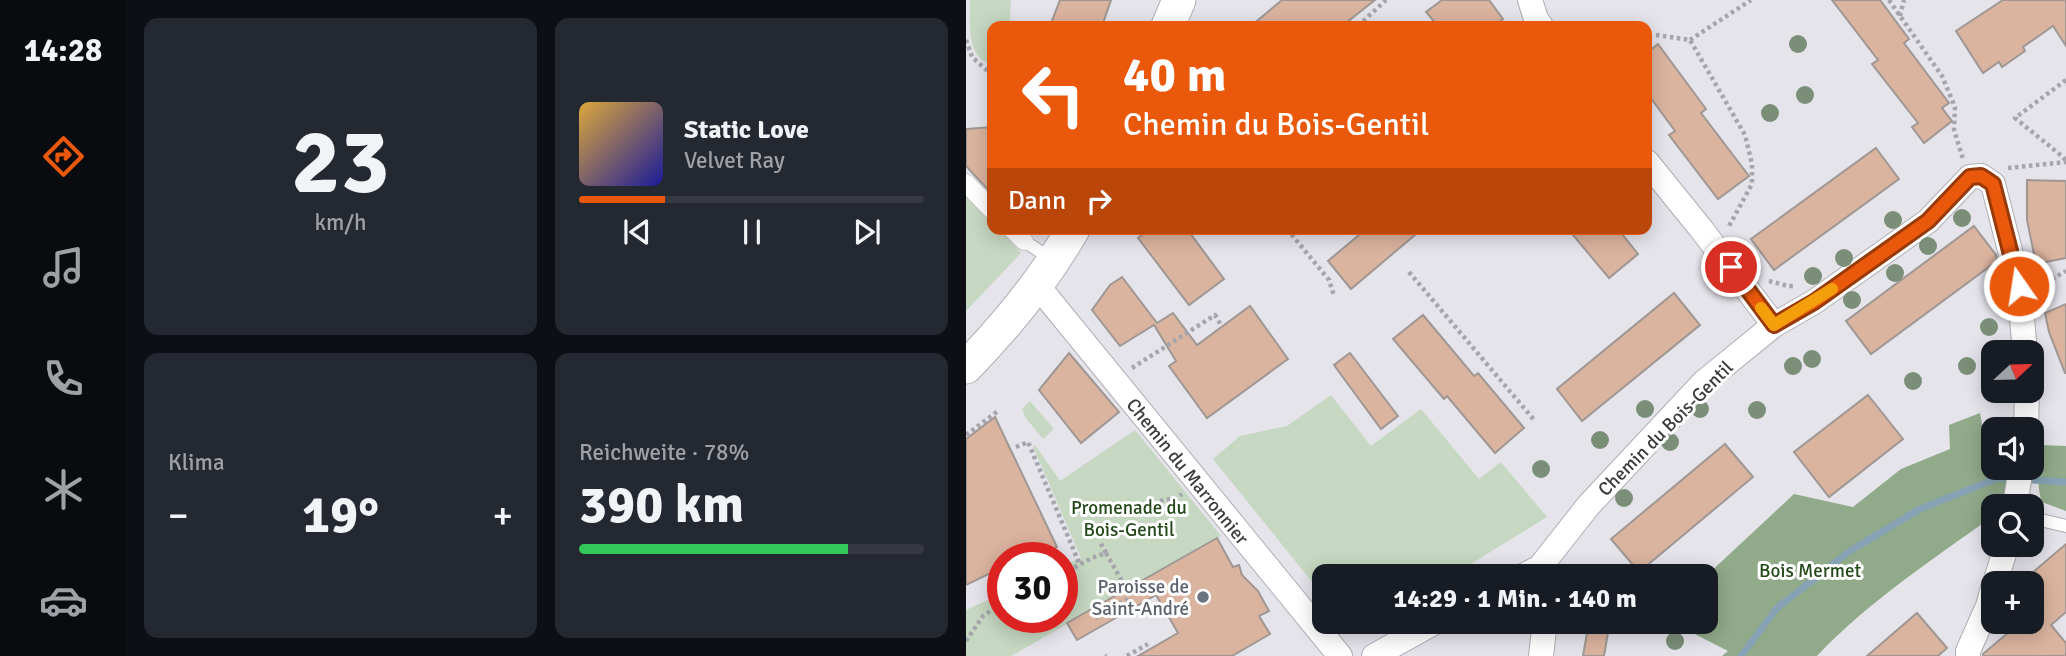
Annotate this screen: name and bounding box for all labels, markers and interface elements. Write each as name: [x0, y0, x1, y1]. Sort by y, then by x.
text: 14:28: [24, 31, 102, 70]
text: 40 m: [1123, 45, 1226, 105]
icon: left: [1008, 49, 1099, 140]
text: Chemin du Bois-Gentil: [1123, 105, 1429, 144]
text: 23: [291, 106, 390, 219]
text: Static Love: [684, 114, 809, 146]
icon: directions: [39, 132, 88, 181]
text: Velvet Ray: [684, 146, 785, 175]
icon: right: [1080, 182, 1118, 220]
text: Dann: [1008, 185, 1066, 217]
text: km/h: [314, 208, 367, 237]
icon: previous: [618, 213, 656, 251]
icon: pause: [733, 213, 771, 251]
icon: next: [848, 213, 886, 251]
pin: [1701, 237, 1761, 297]
icon: music: [39, 243, 88, 292]
icon: arrive: [1712, 248, 1750, 286]
position arrow: [1982, 249, 2056, 323]
north arrow: [1981, 340, 2044, 402]
map controls: [1981, 340, 2044, 634]
icon: phone: [39, 354, 88, 403]
street label: Chemin du Bois-Gentil: [1593, 356, 1739, 502]
street label: Chemin du Marronnier: [1121, 393, 1254, 550]
button: sound: [1981, 417, 2044, 480]
text: Reichweite · 78%: [579, 438, 749, 467]
text: Klima: [168, 448, 225, 477]
icon: climate: [39, 465, 88, 514]
text: 390 km: [579, 473, 744, 537]
text: 19°: [302, 483, 379, 547]
text: −: [168, 492, 189, 539]
text: +: [492, 492, 513, 539]
button: search: [1981, 494, 2044, 557]
park label: Promenade du Bois-Gentil: [1071, 496, 1187, 542]
speed limit sign: 30: [987, 542, 1078, 633]
park label: Bois Mermet: [1759, 559, 1861, 583]
button: +: [1981, 571, 2044, 634]
place label: Paroisse de Saint-André: [1092, 575, 1189, 621]
icon: car: [39, 576, 88, 625]
text: 14:29 · 1 Min. · 140 m: [1393, 583, 1637, 615]
marker: Paroisse de Saint-André: [1195, 589, 1211, 605]

